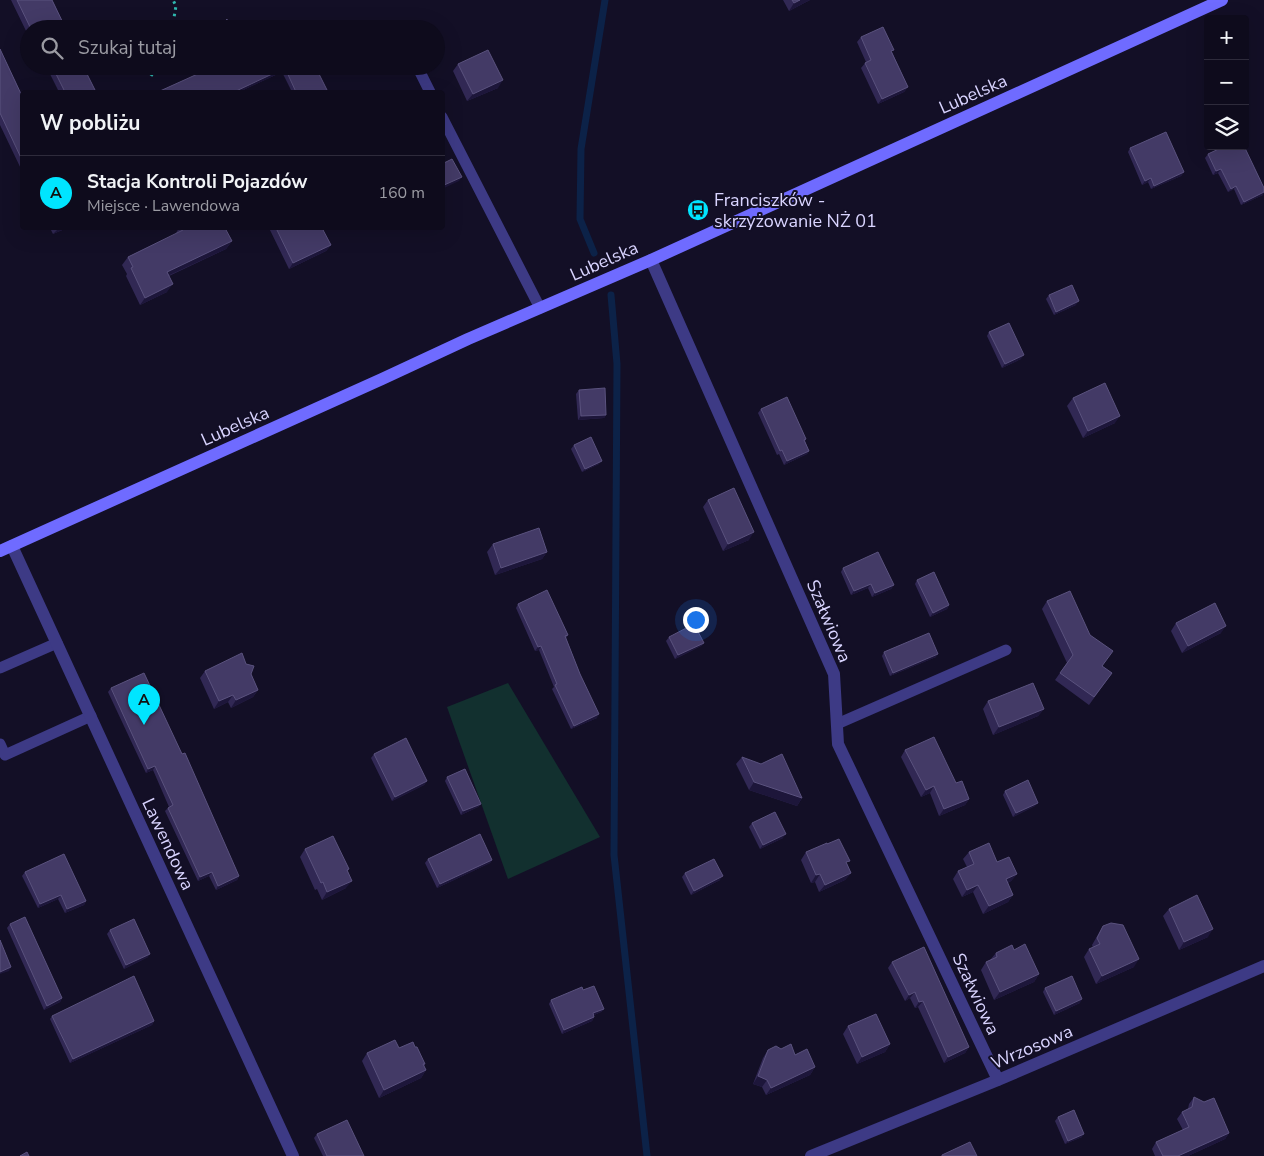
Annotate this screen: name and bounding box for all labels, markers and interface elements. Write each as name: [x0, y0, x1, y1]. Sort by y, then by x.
map controls: [1204, 15, 1249, 150]
button: +: [1204, 15, 1249, 60]
search box: [20, 20, 445, 75]
icon: search: [38, 34, 66, 62]
text: Szukaj tutaj: [78, 35, 177, 61]
button: −: [1204, 60, 1249, 105]
street label: Lubelska: [935, 68, 1011, 120]
button: layers: [1204, 105, 1249, 150]
text: W pobliżu: [40, 109, 141, 137]
text: Stacja Kontroli Pojazdów: [87, 169, 307, 195]
text: A: [50, 182, 62, 204]
text: 160 m: [378, 182, 425, 204]
place label: Franciszków - skrzyżowanie NŻ 01: [714, 188, 877, 233]
text: Miejsce · Lawendowa: [87, 195, 240, 217]
bus stop icon: Franciszków - skrzyżowanie NŻ 01: [686, 198, 710, 222]
street label: Lubelska: [566, 235, 642, 287]
street label: Lubelska: [197, 400, 273, 452]
street label: Szałwiowa: [801, 576, 857, 666]
your location: [683, 607, 709, 633]
pin: A: [128, 684, 160, 725]
street label: Lawendowa: [136, 794, 200, 894]
street label: Szałwiowa: [947, 949, 1005, 1039]
street label: Wrzosowa: [988, 1019, 1076, 1075]

